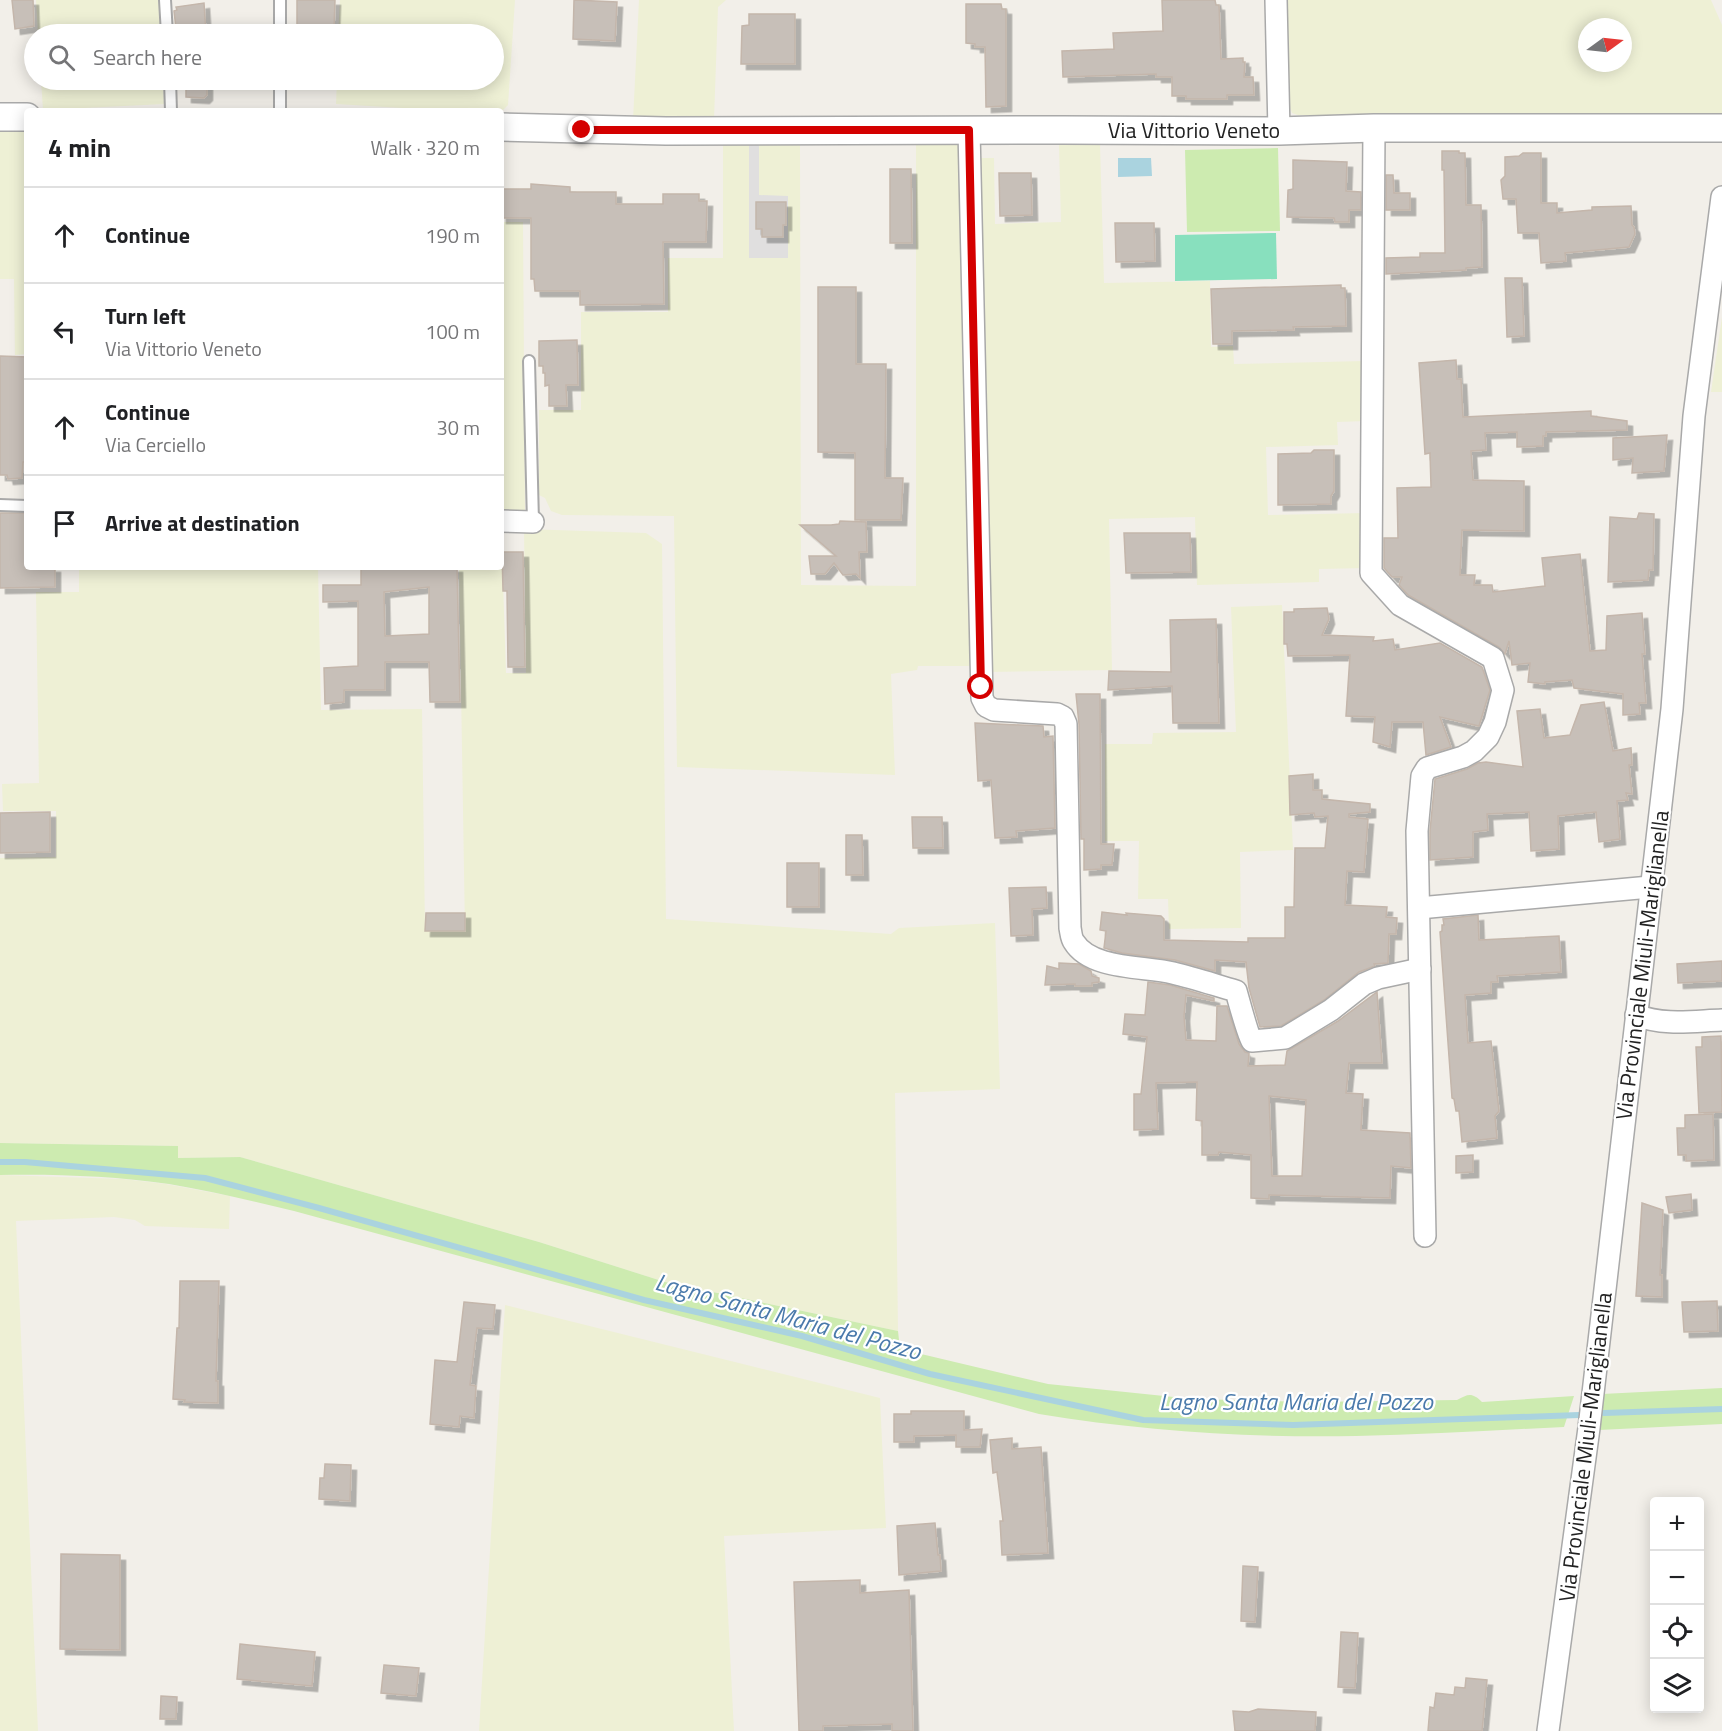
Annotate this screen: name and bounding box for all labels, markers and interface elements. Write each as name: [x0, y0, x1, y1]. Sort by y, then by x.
north arrow: [1578, 18, 1632, 72]
search box: [24, 24, 504, 90]
text: Search here: [93, 40, 202, 74]
icon: search: [45, 41, 78, 74]
street label: Via Vittorio Veneto: [1108, 113, 1280, 147]
route end: [568, 116, 594, 142]
text: 4 min: [48, 128, 111, 167]
text: Walk · 320 m: [371, 132, 480, 163]
text: Continue: [105, 218, 190, 252]
icon: ahead: [48, 219, 81, 252]
text: 190 m: [425, 220, 480, 251]
text: Turn left: [105, 299, 186, 333]
icon: left: [48, 315, 81, 348]
text: 100 m: [425, 316, 480, 347]
text: Via Vittorio Veneto: [105, 333, 262, 364]
text: Continue: [105, 395, 190, 429]
icon: ahead: [48, 411, 81, 444]
text: 30 m: [436, 412, 480, 443]
text: Via Cerciello: [105, 429, 206, 460]
text: Arrive at destination: [105, 506, 300, 540]
icon: arrive: [48, 507, 81, 540]
route start: [967, 673, 993, 699]
street label: Via Provinciale Miuli-Mariglianella: [1606, 808, 1678, 1122]
water label: Lagno Santa Maria del Pozzo: [651, 1263, 926, 1369]
street label: Via Provinciale Miuli-Mariglianella: [1549, 1290, 1621, 1604]
water label: Lagno Santa Maria del Pozzo: [1159, 1383, 1434, 1419]
map controls: [1650, 1497, 1704, 1713]
button: +: [1650, 1497, 1704, 1551]
button: −: [1650, 1551, 1704, 1605]
button: locate: [1650, 1605, 1704, 1659]
button: layers: [1650, 1659, 1704, 1713]

